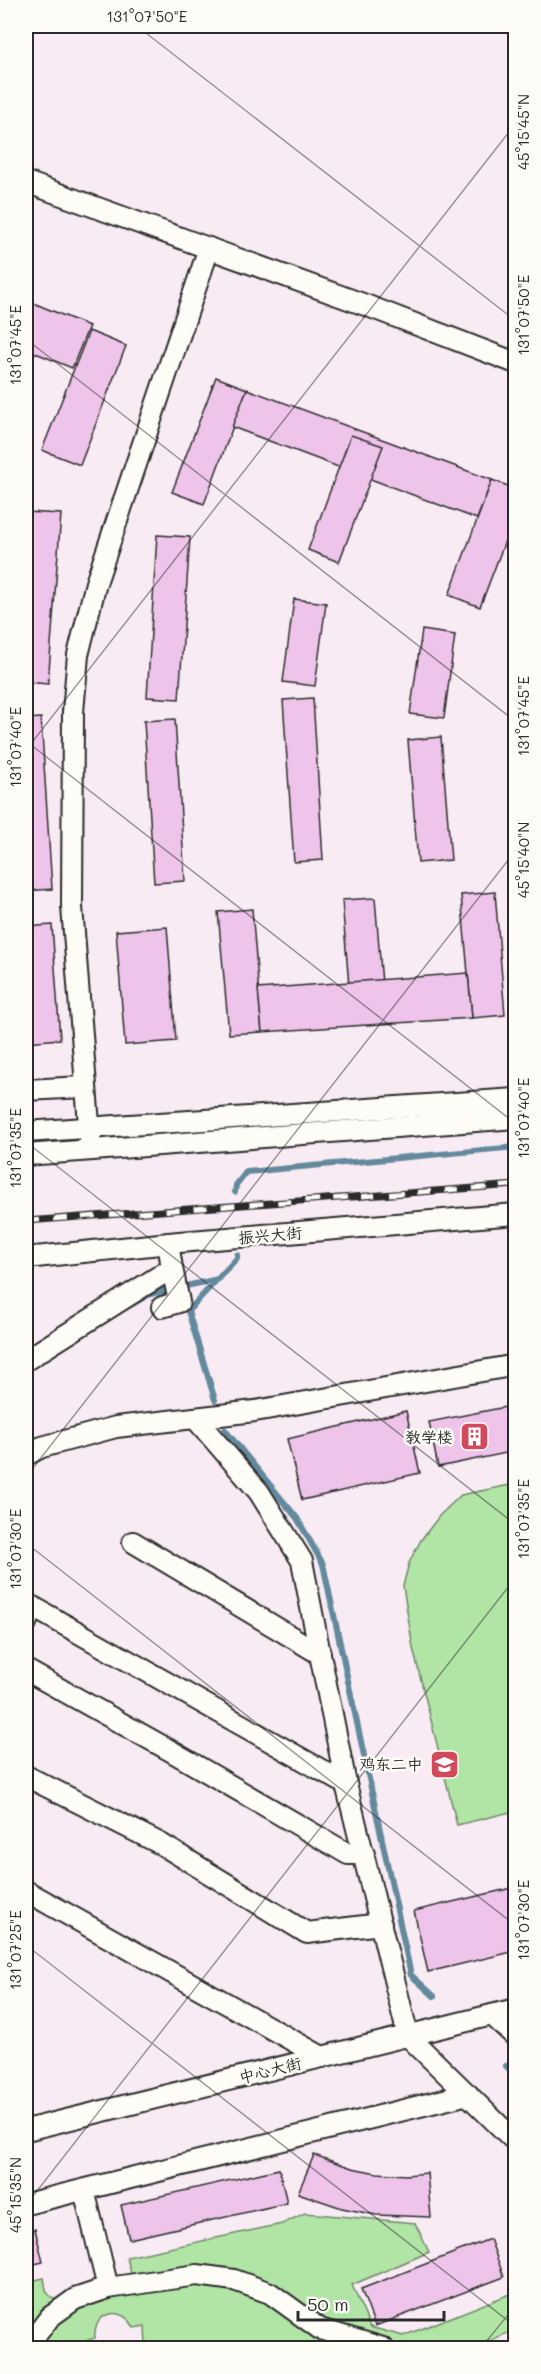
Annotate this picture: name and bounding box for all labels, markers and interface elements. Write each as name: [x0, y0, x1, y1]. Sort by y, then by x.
text: 131°07'50"E: [107, 6, 188, 26]
text: 45°15'45"N: [513, 94, 533, 170]
text: 131°07'50"E: [513, 274, 533, 355]
text: 131°07'45"E: [5, 304, 25, 385]
text: 131°07'45"E: [513, 675, 533, 756]
text: 131°07'40"E: [5, 706, 25, 787]
text: 45°15'40"N: [513, 822, 533, 898]
text: 131°07'40"E: [513, 1077, 533, 1158]
text: 131°07'35"E: [5, 1107, 25, 1188]
street label: 振兴大街: [237, 1221, 303, 1248]
building icon: 教学楼: [458, 1421, 490, 1453]
place label: 教学楼: [405, 1426, 453, 1447]
text: 131°07'35"E: [513, 1478, 533, 1559]
text: 131°07'30"E: [5, 1508, 25, 1589]
school or university icon: 鸡东二中: [428, 1748, 460, 1780]
place label: 鸡东二中: [359, 1753, 423, 1774]
text: 131°07'30"E: [513, 1879, 533, 1960]
text: 131°07'25"E: [5, 1910, 25, 1990]
street label: 中心大街: [236, 2052, 303, 2087]
text: 45°15'35"N: [5, 2157, 25, 2233]
scale bar: [298, 2284, 444, 2322]
text: 50 m: [307, 2292, 349, 2316]

